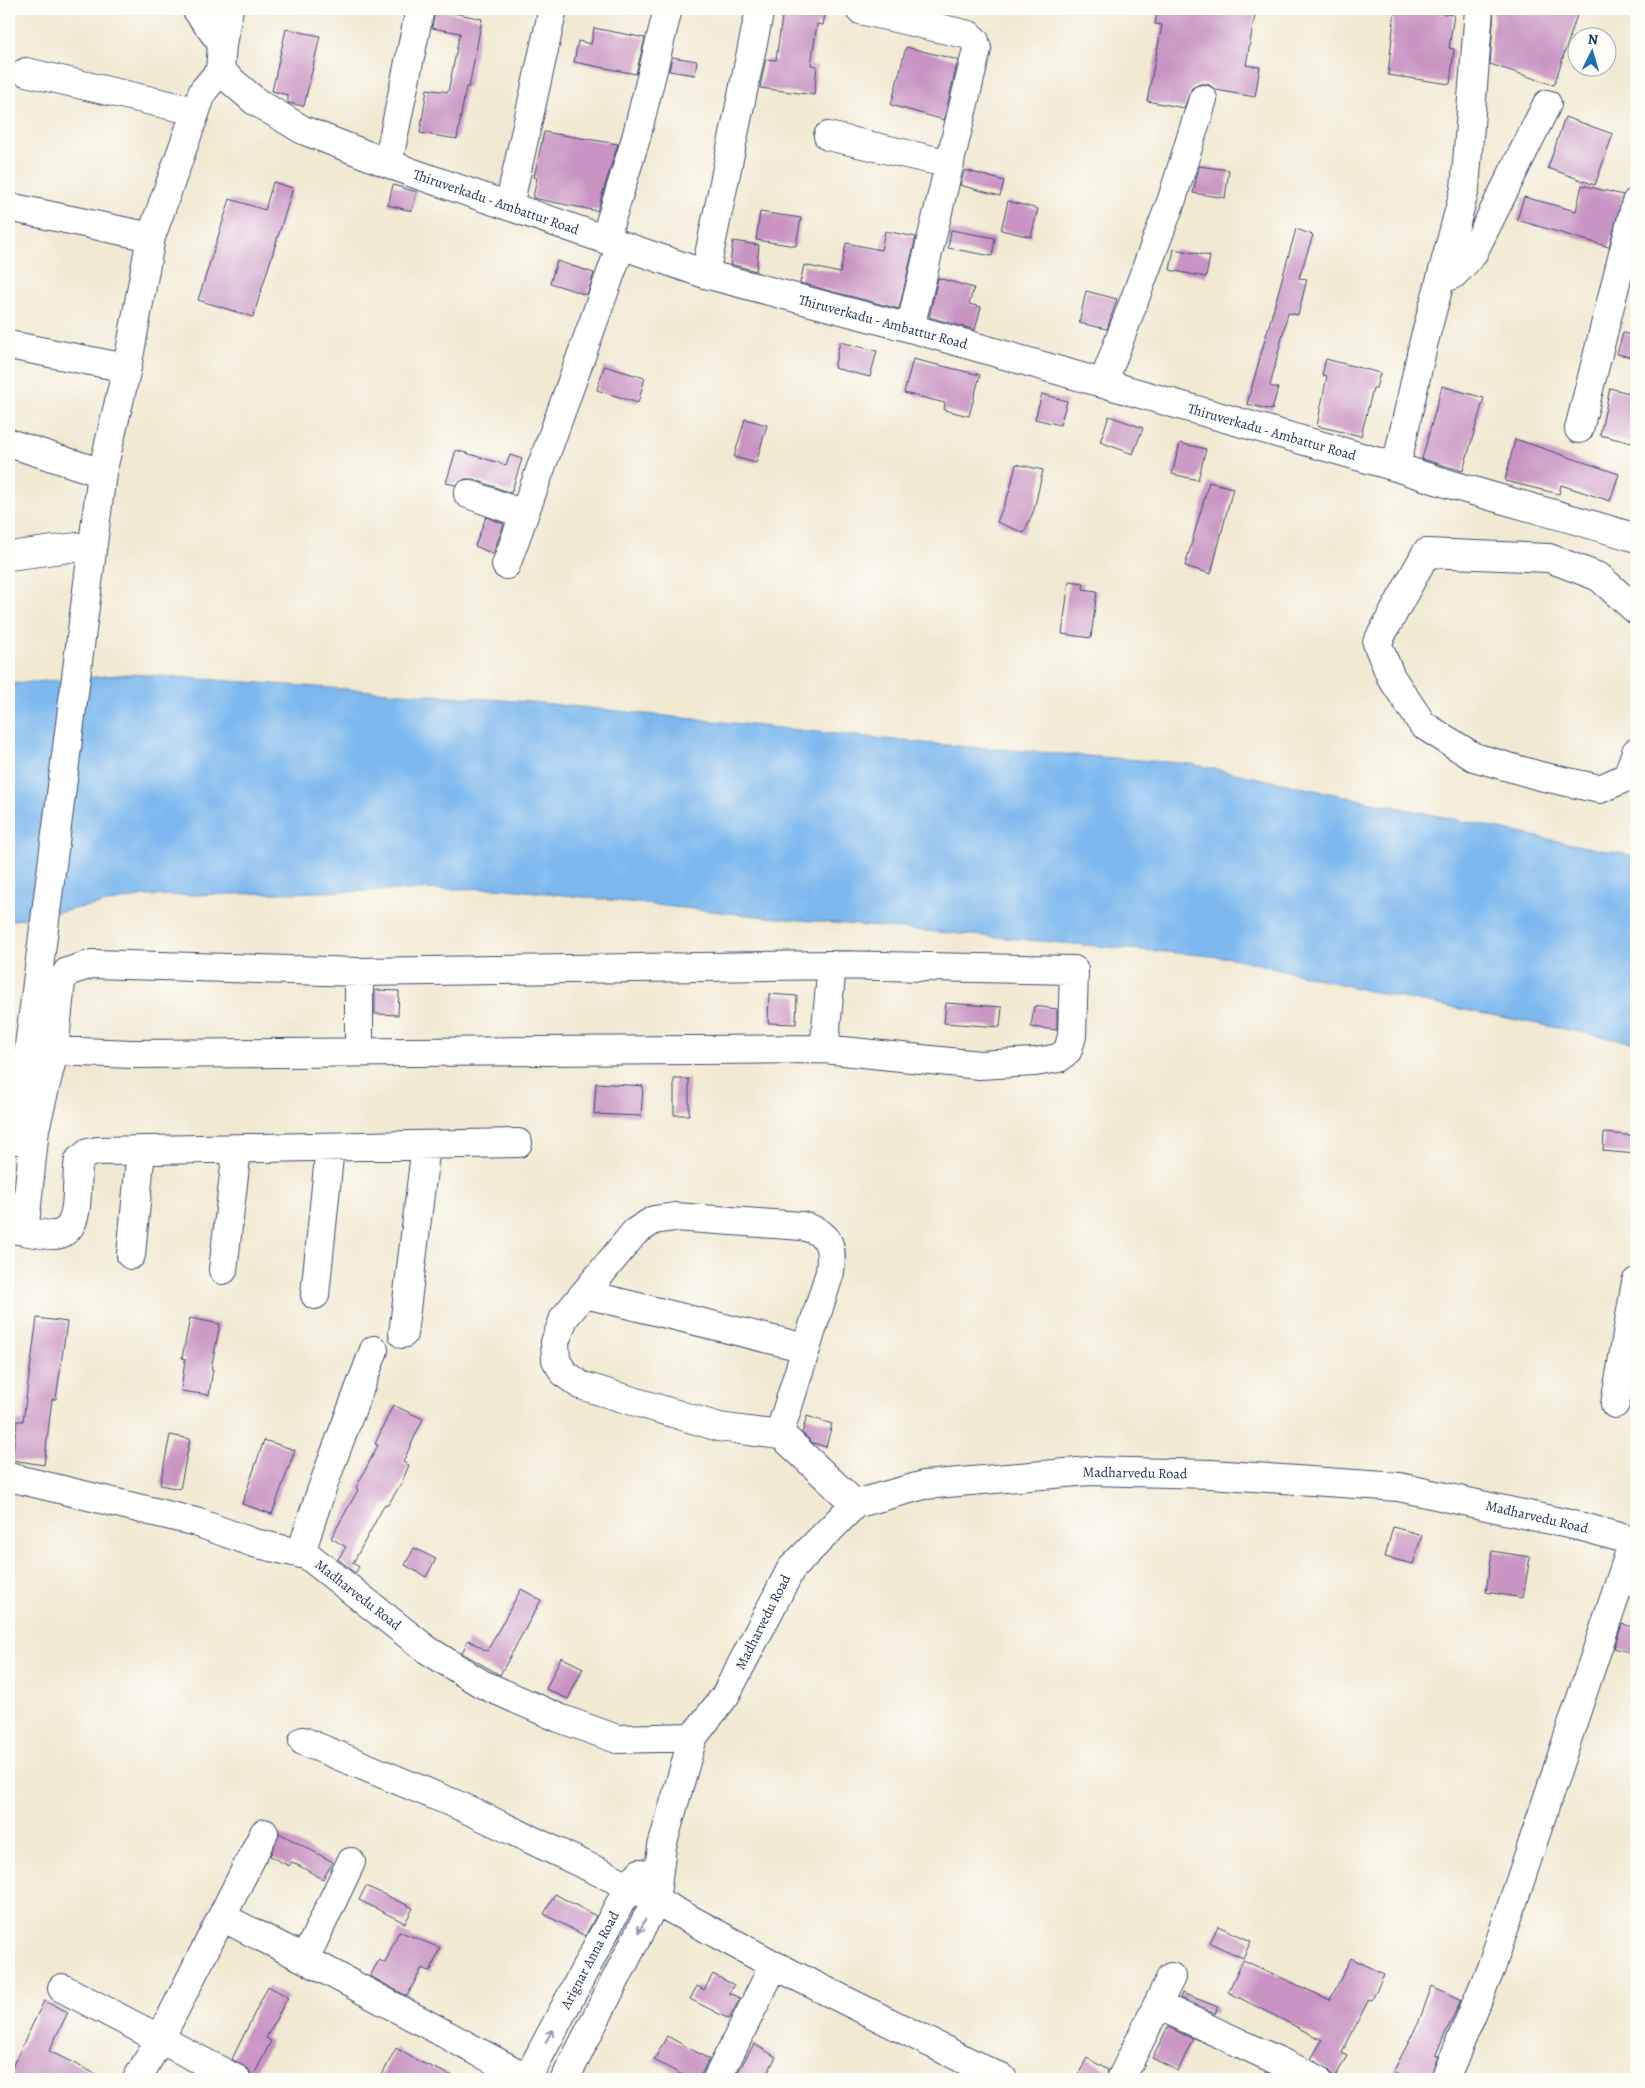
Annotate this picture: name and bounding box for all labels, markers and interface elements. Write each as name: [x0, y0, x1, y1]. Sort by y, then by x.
north arrow: [1568, 28, 1618, 78]
text: N: [1587, 30, 1599, 49]
street label: Thiruverkadu - Ambattur Road: [411, 165, 582, 240]
street label: Thiruverkadu - Ambattur Road: [796, 290, 970, 354]
street label: Thiruverkadu - Ambattur Road: [1186, 399, 1359, 465]
street label: Madharvedu Road: [1083, 1463, 1188, 1483]
street label: Madharvedu Road: [1484, 1496, 1591, 1538]
street label: Madharvedu Road: [311, 1555, 405, 1635]
street label: Madharvedu Road: [731, 1571, 795, 1673]
street label: Arignar Anna Road: [556, 1907, 624, 2013]
one-way arrow: [637, 1918, 646, 1933]
one-way arrow: [545, 2029, 554, 2044]

